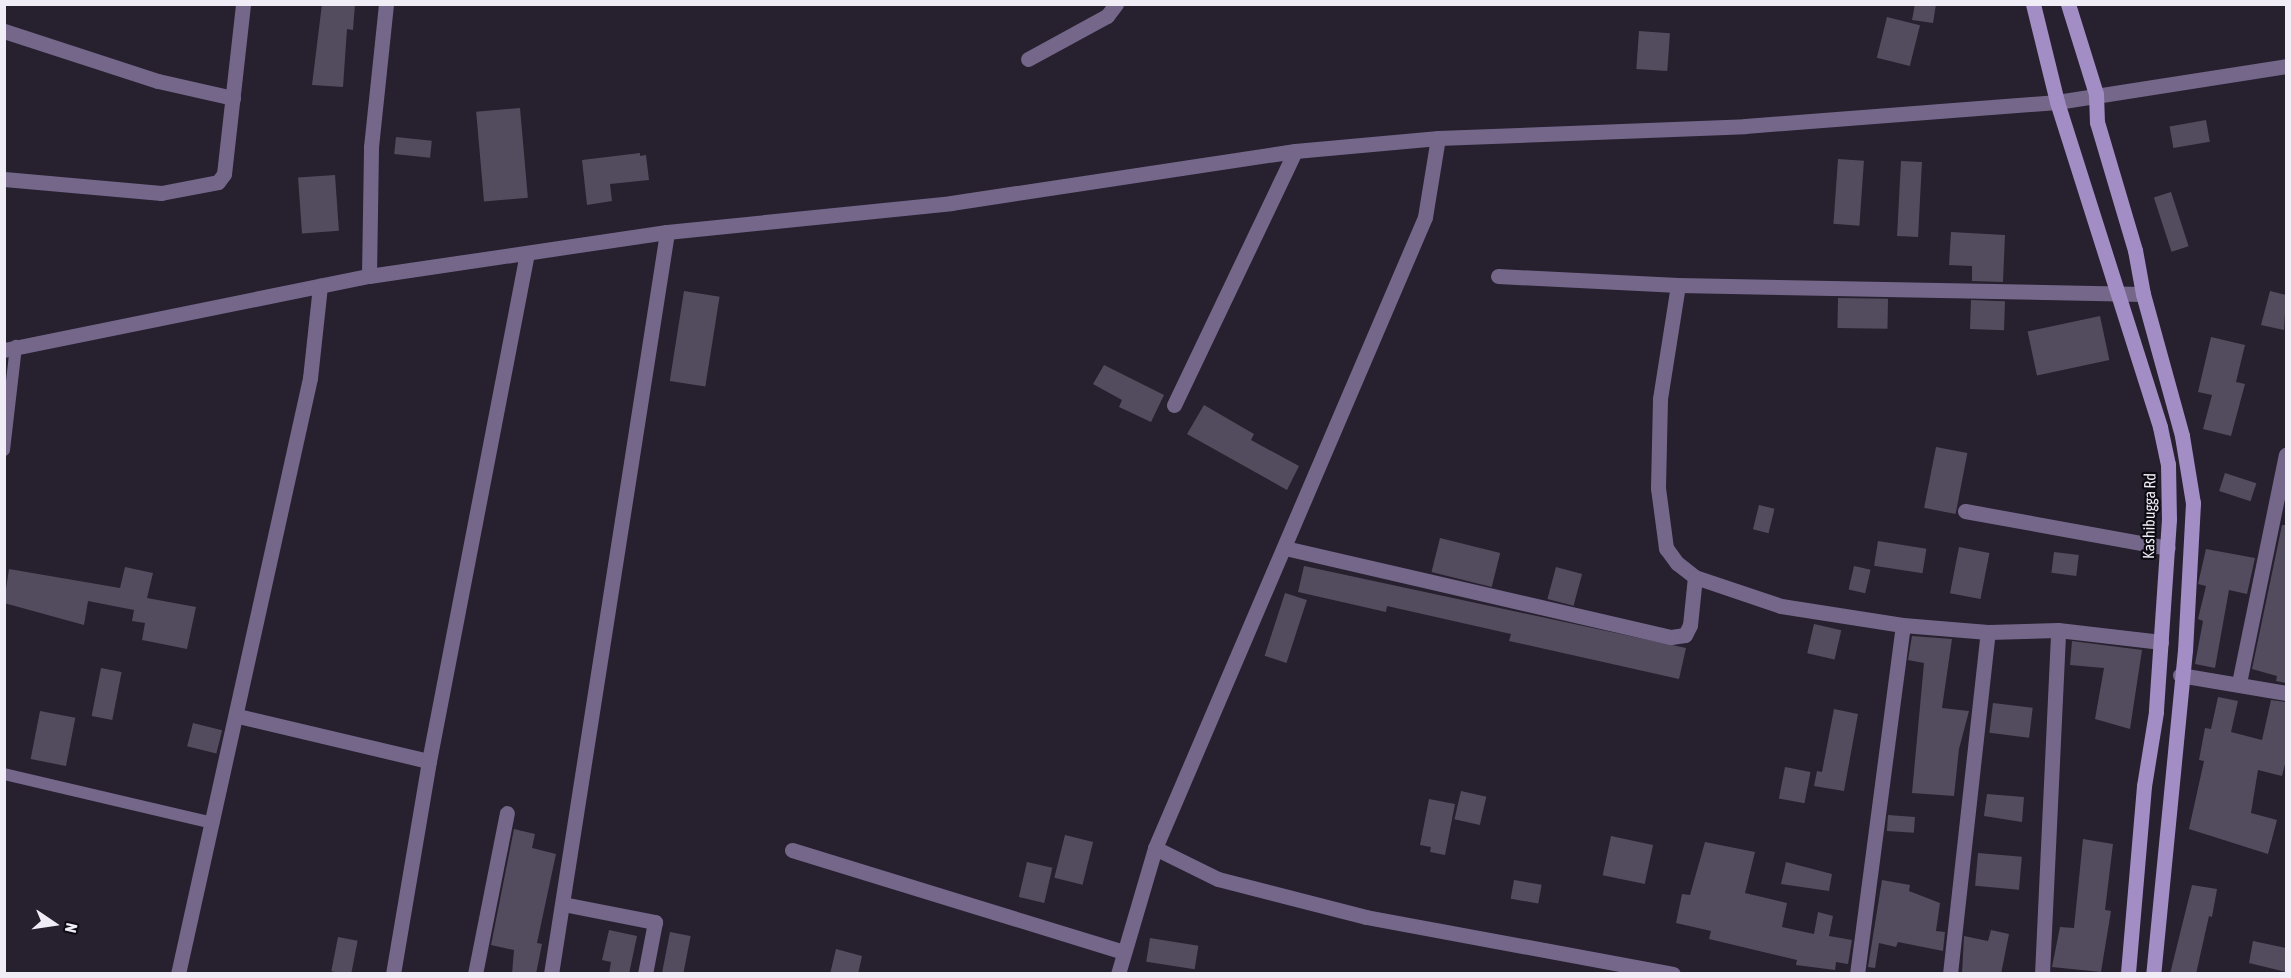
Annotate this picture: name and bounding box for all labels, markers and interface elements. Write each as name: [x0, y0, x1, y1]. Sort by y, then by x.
street label: Kashibugga Rd: [2139, 473, 2159, 559]
north arrow: [24, 894, 84, 954]
text: N: [62, 921, 81, 935]

